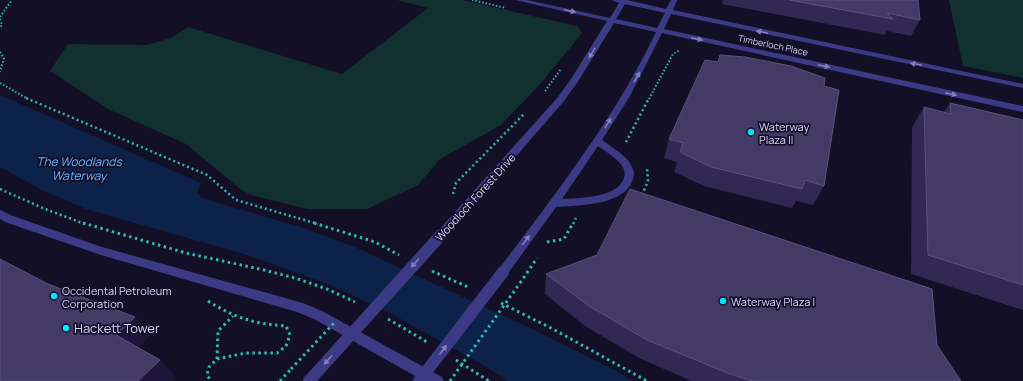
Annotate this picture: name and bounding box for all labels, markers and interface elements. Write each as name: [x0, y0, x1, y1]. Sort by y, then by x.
one-way arrow: [563, 9, 576, 15]
one-way arrow: [756, 28, 768, 34]
street label: Timberloch Place: [737, 31, 809, 59]
one-way arrow: [691, 36, 703, 42]
one-way arrow: [588, 47, 595, 59]
one-way arrow: [910, 60, 922, 66]
one-way arrow: [818, 64, 830, 70]
one-way arrow: [633, 71, 640, 83]
one-way arrow: [945, 91, 957, 97]
one-way arrow: [605, 117, 612, 129]
place label: Waterway Plaza II: [759, 119, 809, 147]
marker: Waterway Plaza II: [746, 127, 756, 137]
street label: Woodloch Forest Drive: [432, 149, 519, 244]
water label: The Woodlands Waterway: [36, 153, 123, 184]
one-way arrow: [521, 235, 530, 246]
one-way arrow: [411, 258, 420, 269]
place label: Occidental Petroleum Corporation: [62, 283, 172, 311]
marker: Occidental Petroleum Corporation: [49, 291, 59, 301]
place label: Waterway Plaza I: [731, 294, 815, 309]
marker: Waterway Plaza I: [718, 296, 728, 306]
place label: Hackett Tower: [74, 319, 160, 337]
marker: Hackett Tower: [61, 323, 71, 333]
one-way arrow: [439, 345, 447, 355]
one-way arrow: [324, 355, 333, 364]

